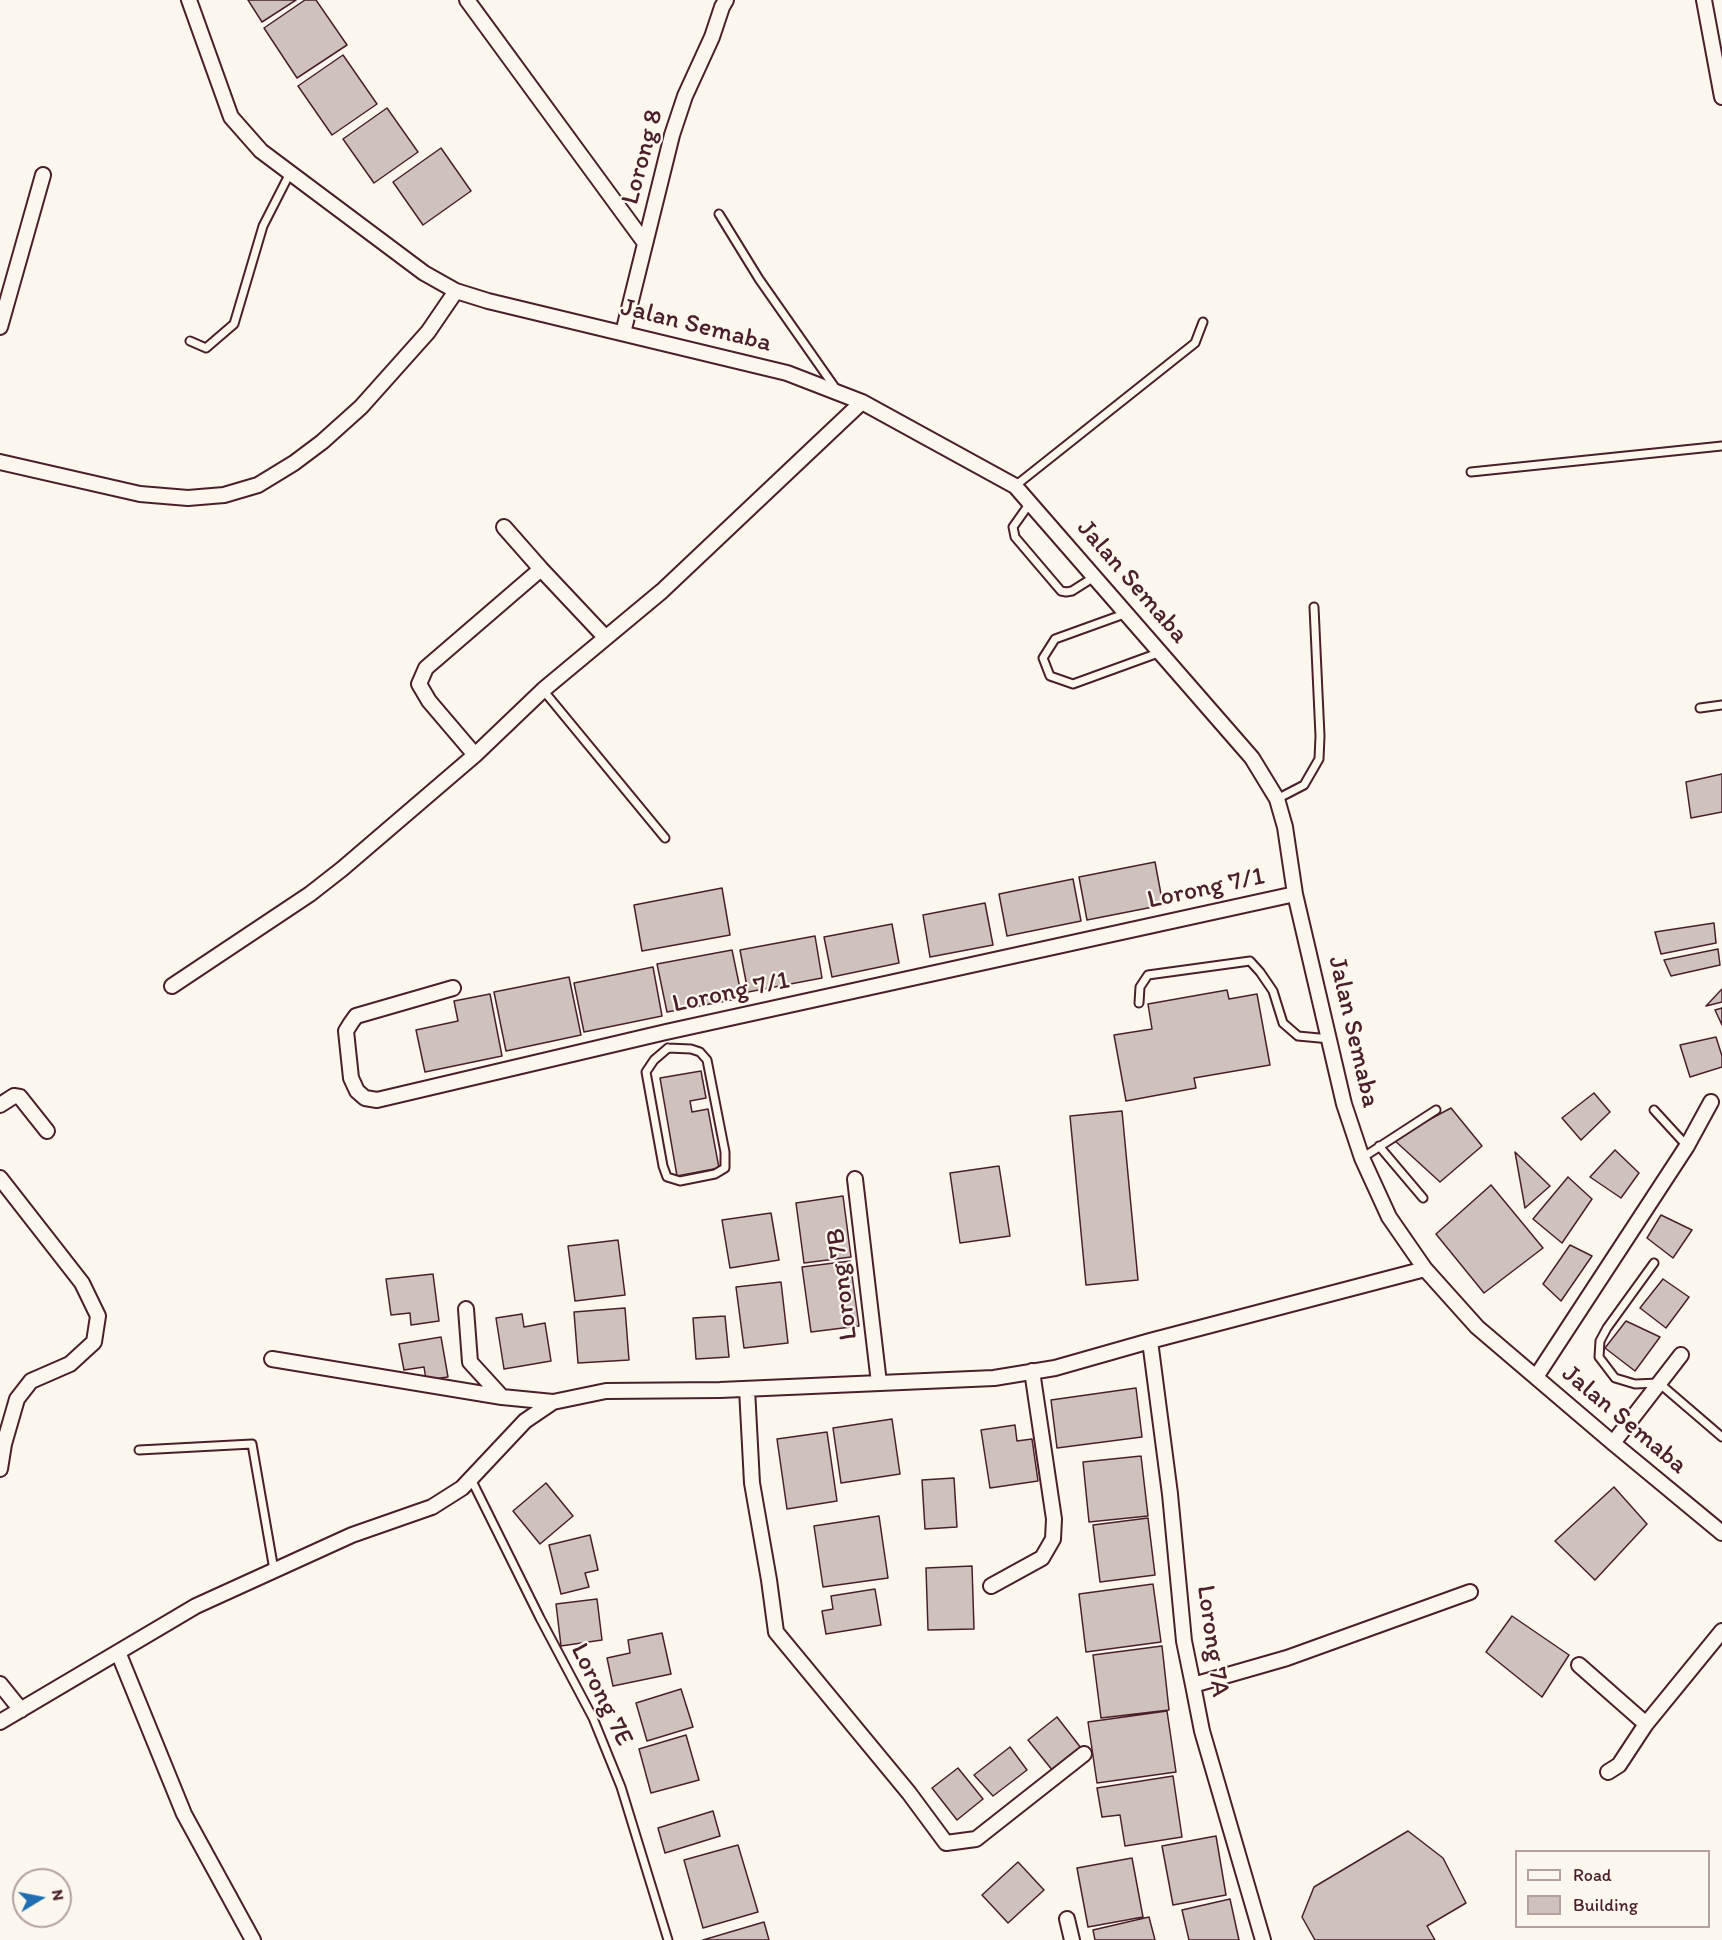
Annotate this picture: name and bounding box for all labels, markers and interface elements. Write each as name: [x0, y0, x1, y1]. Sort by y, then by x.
street label: Lorong 8: [615, 106, 671, 208]
street label: Jalan Semaba: [617, 292, 775, 360]
street label: Jalan Semaba: [1070, 514, 1194, 650]
street label: Lorong 7/1: [1145, 861, 1267, 917]
street label: Jalan Semaba: [1320, 953, 1386, 1111]
street label: Lorong 7/1: [670, 965, 792, 1021]
street label: Lorong 7B: [821, 1226, 865, 1342]
street label: Jalan Semaba: [1555, 1358, 1693, 1482]
street label: Lorong 7A: [1189, 1583, 1235, 1699]
street label: Lorong 7E: [563, 1639, 639, 1751]
legend: [1515, 1850, 1710, 1928]
text: Road: [1573, 1864, 1612, 1886]
north arrow: [12, 1868, 72, 1928]
text: N: [48, 1888, 69, 1902]
text: Building: [1573, 1894, 1638, 1916]

